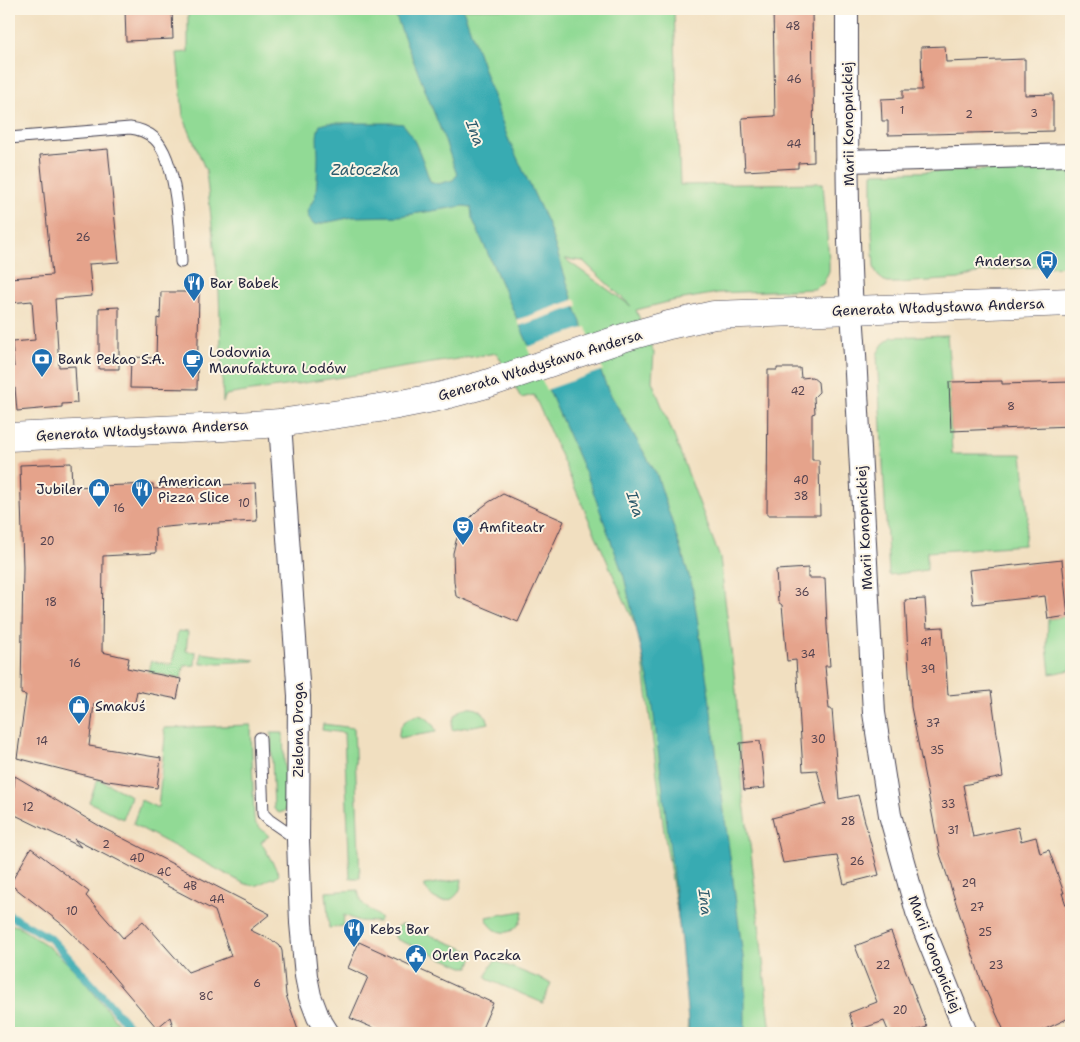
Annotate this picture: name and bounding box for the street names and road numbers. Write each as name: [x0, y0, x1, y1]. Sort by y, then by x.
street label: Marii Konopnickiej: [838, 62, 858, 186]
street label: Generała Władysława Andersa: [832, 294, 1045, 320]
street label: Generała Władysława Andersa: [436, 325, 645, 405]
street label: Generała Władysława Andersa: [35, 415, 249, 445]
street label: Marii Konopnickiej: [852, 465, 876, 591]
street label: Zielona Droga: [289, 682, 307, 778]
street label: Marii Konopnickiej: [904, 893, 966, 1015]

